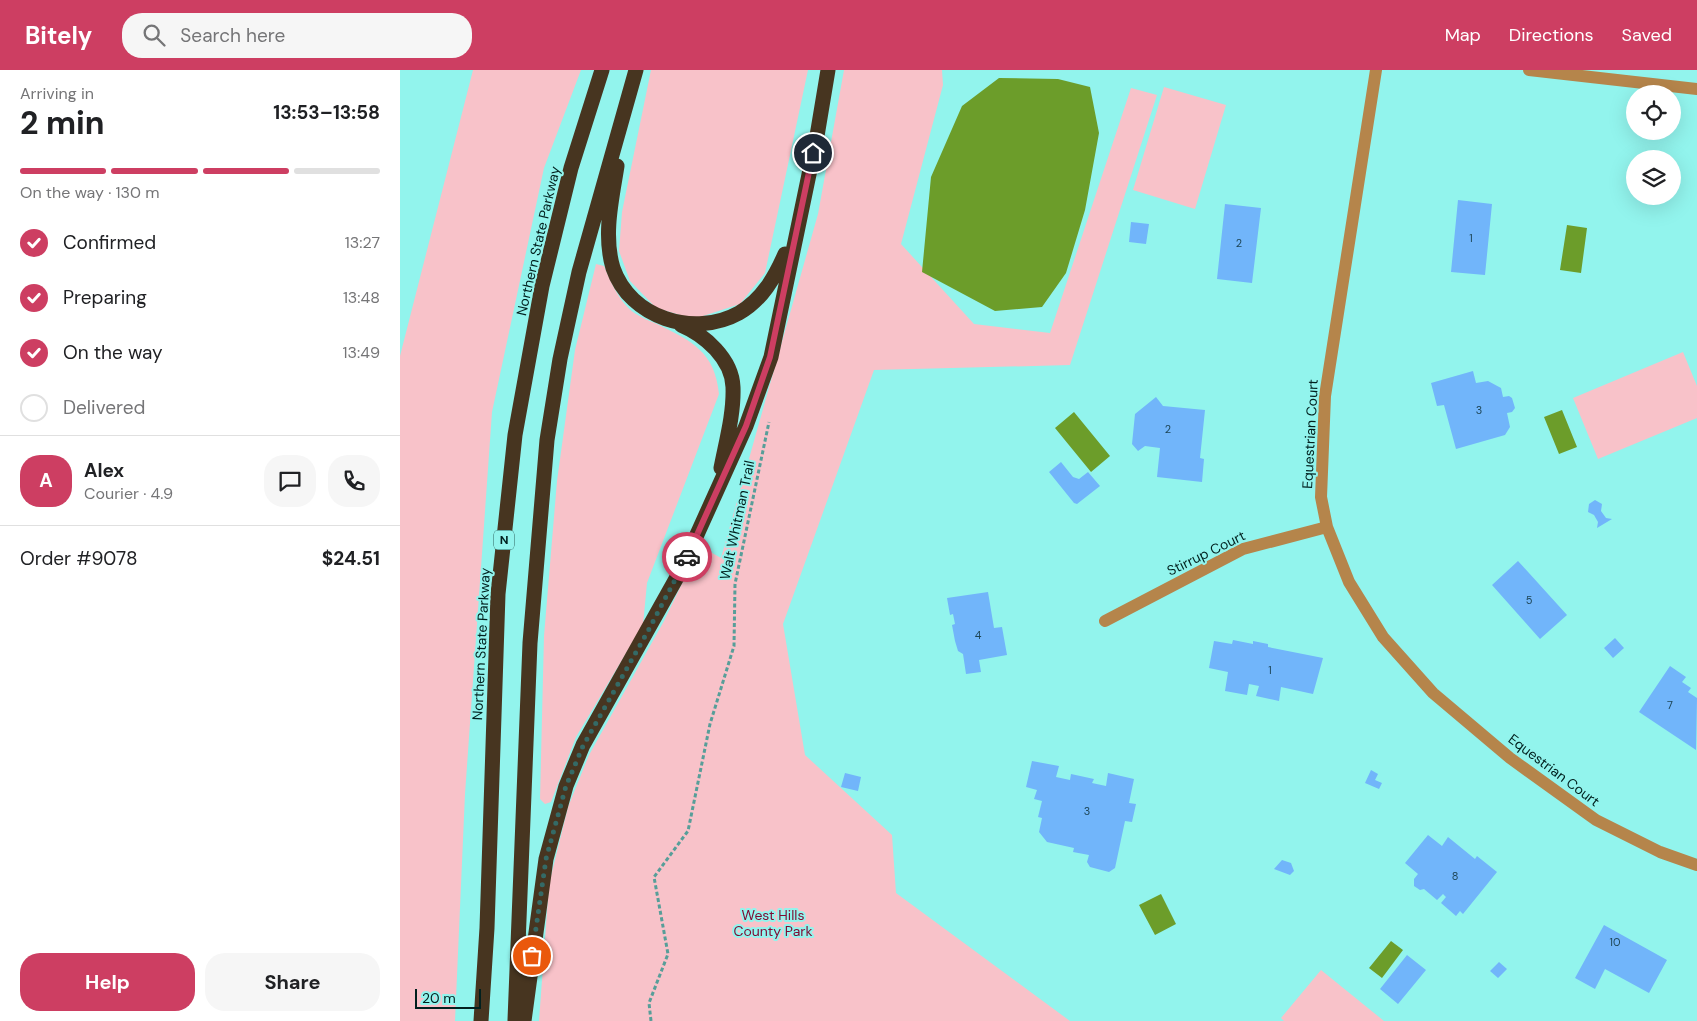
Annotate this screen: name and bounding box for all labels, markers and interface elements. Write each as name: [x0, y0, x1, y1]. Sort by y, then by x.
search box: [122, 13, 472, 58]
text: Bitely: [25, 20, 92, 51]
icon: search: [140, 21, 168, 49]
text: Search here: [180, 23, 285, 48]
text: Map: [1445, 23, 1481, 47]
text: Directions: [1509, 23, 1594, 47]
text: Saved: [1622, 23, 1672, 47]
text: Arriving in: [20, 83, 94, 104]
map controls: [1626, 85, 1681, 205]
button: locate: [1626, 85, 1681, 140]
text: 13:53–13:58: [273, 100, 380, 125]
text: 2 min: [20, 102, 105, 144]
pin: [792, 132, 834, 174]
icon: home: [799, 139, 827, 167]
button: layers: [1626, 150, 1681, 205]
street label: Northern State Parkway: [512, 164, 564, 317]
text: On the way · 130 m: [20, 182, 160, 203]
icon: check: [20, 229, 48, 257]
text: Confirmed: [63, 230, 156, 255]
house number: 1: [1469, 231, 1473, 245]
text: 13:27: [345, 232, 380, 253]
house number: 2: [1236, 236, 1242, 250]
icon: check: [20, 284, 48, 312]
text: Preparing: [63, 285, 147, 310]
text: 13:48: [343, 287, 380, 308]
icon: check: [20, 339, 48, 367]
text: On the way: [63, 340, 163, 365]
text: 13:49: [343, 342, 380, 363]
street label: Equestrian Court: [1298, 379, 1322, 489]
text: Delivered: [63, 395, 145, 420]
house number: 3: [1476, 403, 1482, 417]
house number: 2: [1165, 422, 1171, 436]
button: chat: [264, 455, 316, 507]
button: phone: [328, 455, 380, 507]
text: Alex: [84, 458, 124, 483]
street label: Walt Whitman Trail: [716, 459, 758, 581]
text: A: [39, 468, 53, 493]
text: Courier · 4.9: [84, 483, 173, 504]
street label: Stirrup Court: [1164, 526, 1248, 580]
road number: N: [494, 530, 514, 550]
courier: [662, 532, 712, 582]
icon: car: [673, 543, 701, 571]
text: Order #9078: [20, 546, 137, 571]
text: $24.51: [322, 546, 380, 571]
street label: Northern State Parkway: [468, 567, 494, 721]
house number: 5: [1526, 593, 1533, 607]
house number: 4: [975, 628, 982, 642]
house number: 1: [1268, 663, 1272, 677]
house number: 7: [1667, 698, 1673, 712]
street label: Equestrian Court: [1505, 730, 1603, 810]
house number: 3: [1084, 804, 1090, 818]
house number: 8: [1452, 869, 1458, 883]
park label: West Hills County Park: [733, 906, 813, 940]
pin: [511, 935, 553, 977]
house number: 10: [1610, 935, 1620, 949]
icon: bag: [518, 942, 546, 970]
button: Help: [20, 953, 195, 1011]
button: Share: [205, 953, 380, 1011]
scale bar: [415, 986, 481, 1009]
text: 20 m: [422, 989, 456, 1007]

